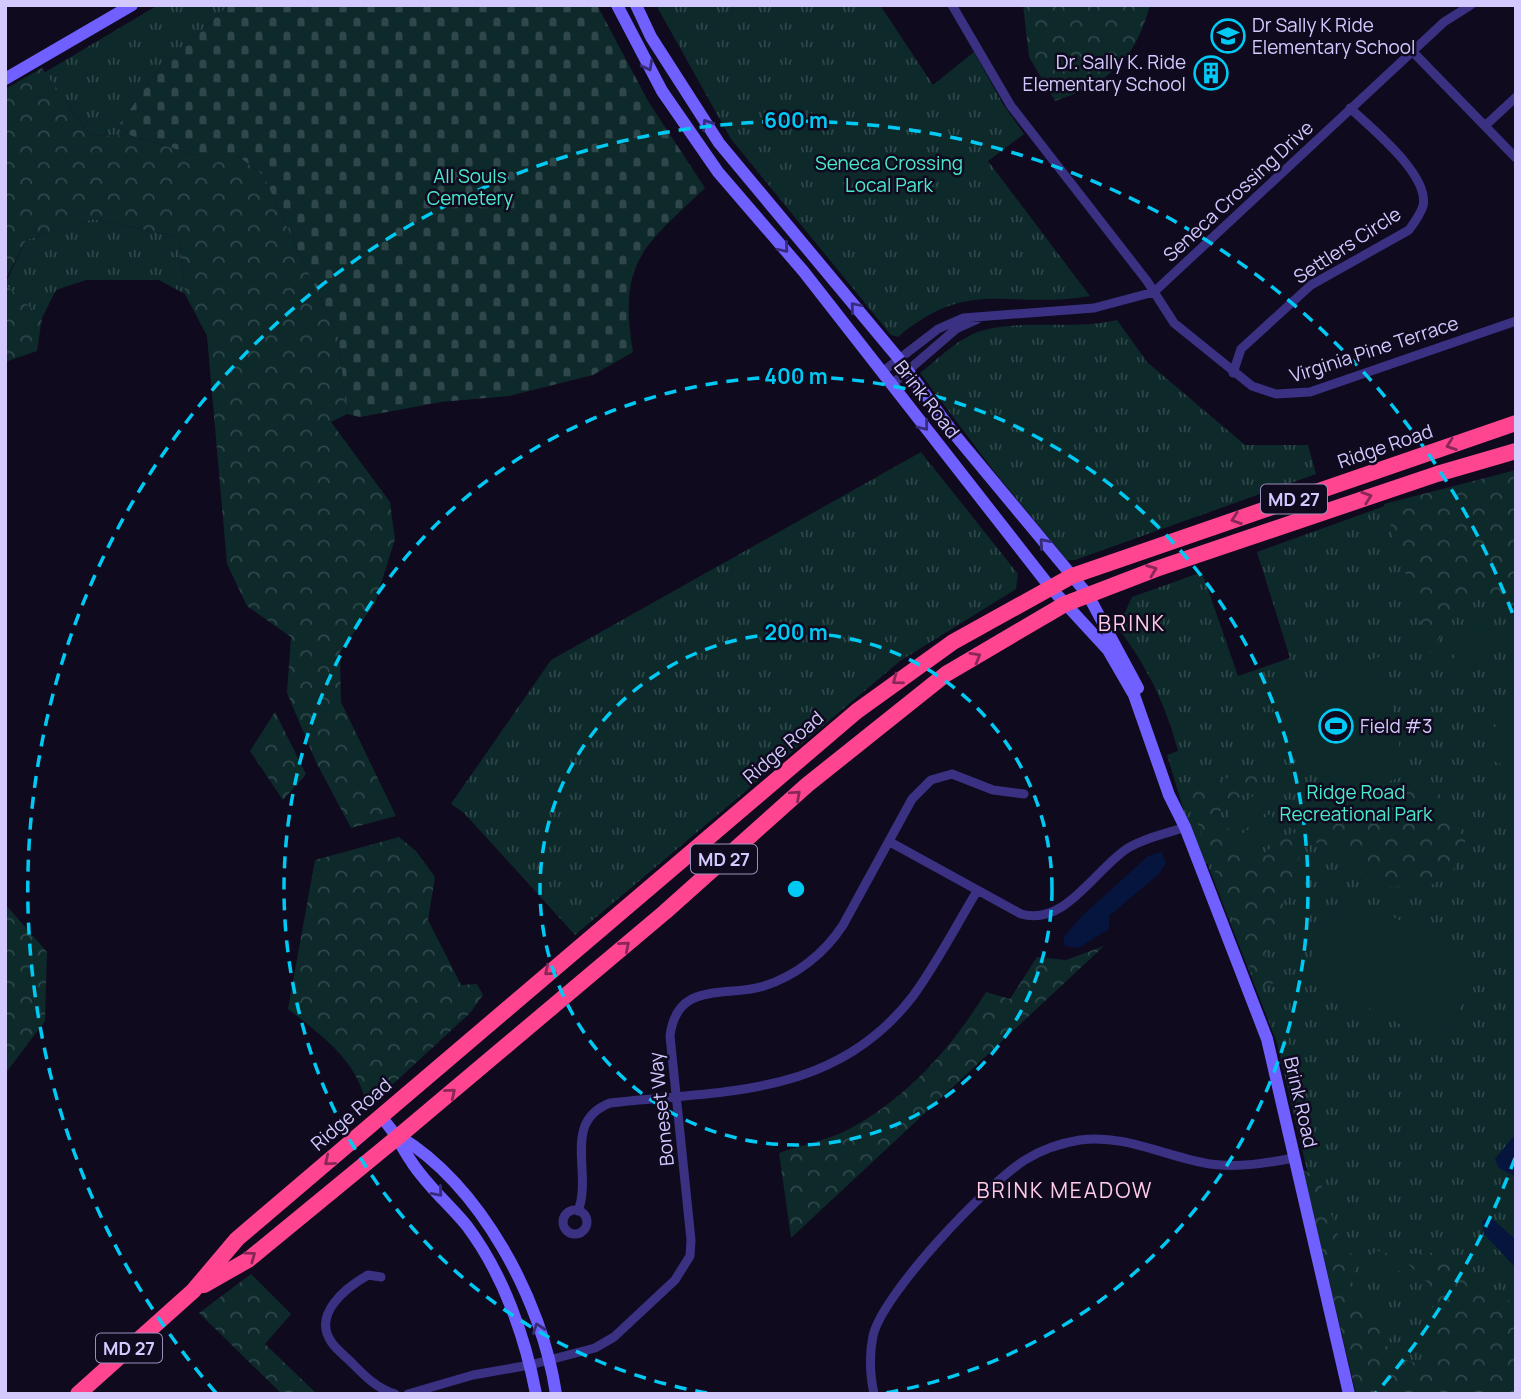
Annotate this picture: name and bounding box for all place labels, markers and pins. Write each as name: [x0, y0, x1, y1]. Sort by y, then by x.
place label: Dr Sally K Ride Elementary School: [1252, 12, 1415, 60]
school or university icon: Dr Sally K Ride Elementary School: [1209, 17, 1247, 55]
place label: Dr. Sally K. Ride Elementary School: [1023, 49, 1186, 97]
building icon: Dr. Sally K. Ride Elementary School: [1192, 54, 1230, 92]
sports icon: Field #3: [1317, 707, 1355, 745]
place label: Field #3: [1360, 713, 1433, 739]
centre of rings: [784, 877, 808, 901]

